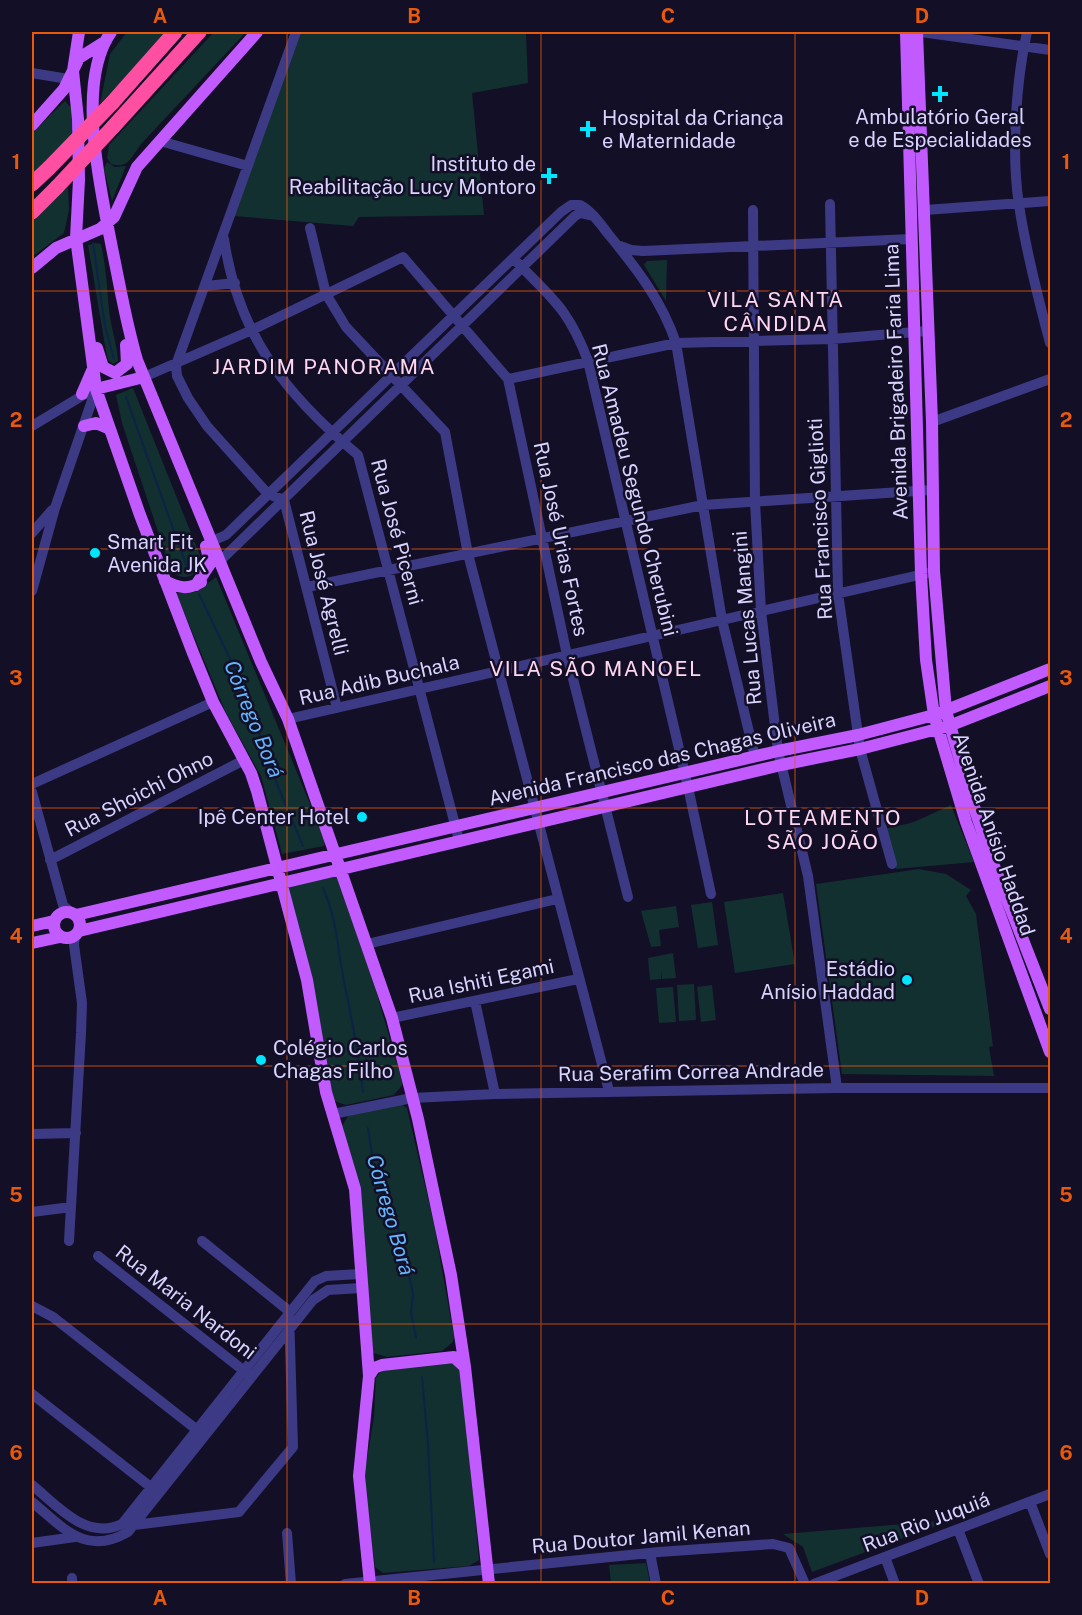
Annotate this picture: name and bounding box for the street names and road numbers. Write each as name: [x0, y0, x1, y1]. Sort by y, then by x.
street label: Avenida Brigadeiro Faria Lima: [879, 243, 913, 521]
street label: Rua Amadeu Segundo Cherubini: [587, 341, 683, 639]
street label: Rua Francisco Giglioti: [803, 418, 837, 620]
street label: Rua José Urias Fortes: [529, 440, 593, 638]
street label: Rua José Picerni: [366, 456, 428, 608]
street label: Rua José Agrelli: [294, 508, 354, 658]
street label: Rua Lucas Mangini: [727, 530, 767, 706]
street label: Rua Adib Buchala: [296, 650, 462, 710]
street label: Avenida Francisco das Chagas Oliveira: [486, 707, 838, 811]
street label: Avenida Anísio Haddad: [948, 729, 1040, 939]
street label: Rua Shoichi Ohno: [61, 746, 217, 842]
street label: Rua Ishiti Egami: [406, 954, 556, 1008]
street label: Rua Serafim Correa Andrade: [558, 1058, 824, 1086]
street label: Rua Maria Nardoni: [111, 1240, 261, 1364]
street label: Rua Rio Juquiá: [859, 1487, 993, 1557]
street label: Rua Doutor Jamil Kenan: [530, 1515, 752, 1559]

